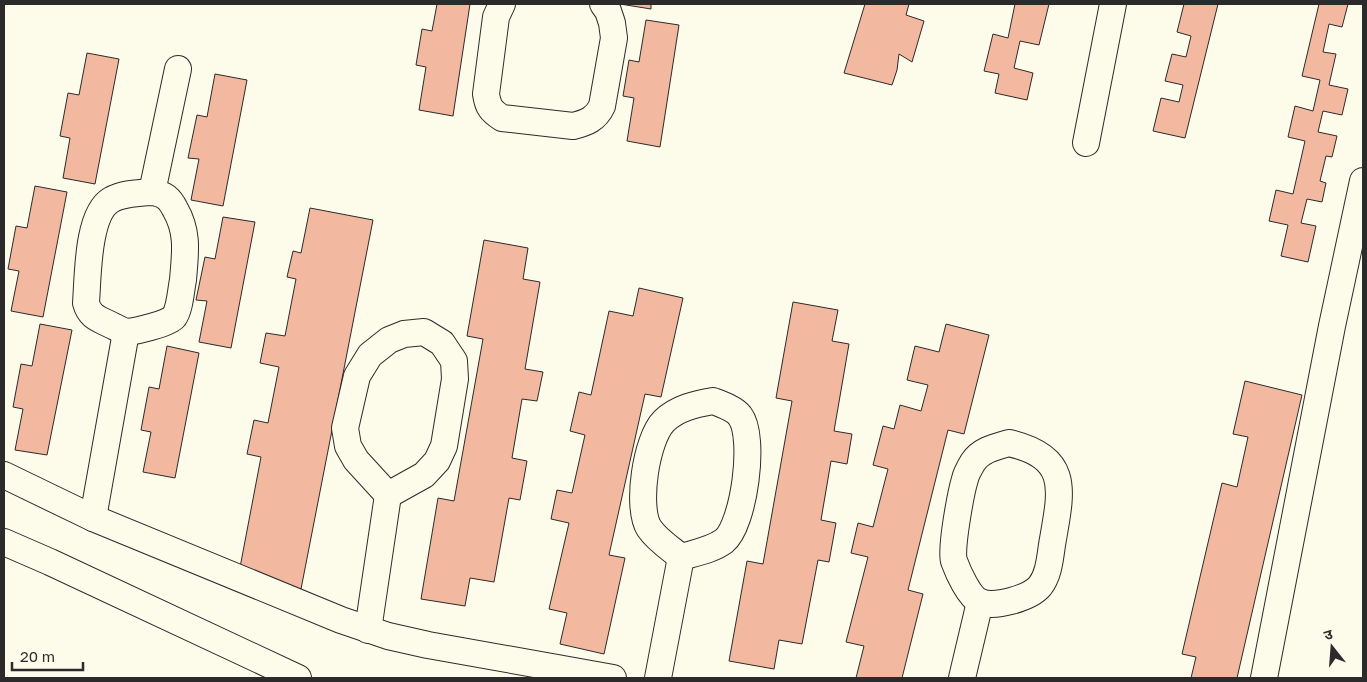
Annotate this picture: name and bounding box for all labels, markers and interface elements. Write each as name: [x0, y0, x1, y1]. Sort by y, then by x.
north arrow: [1307, 622, 1357, 672]
text: उ: [1322, 625, 1335, 643]
scale bar: [12, 640, 84, 672]
text: 20 m: [20, 647, 55, 665]

